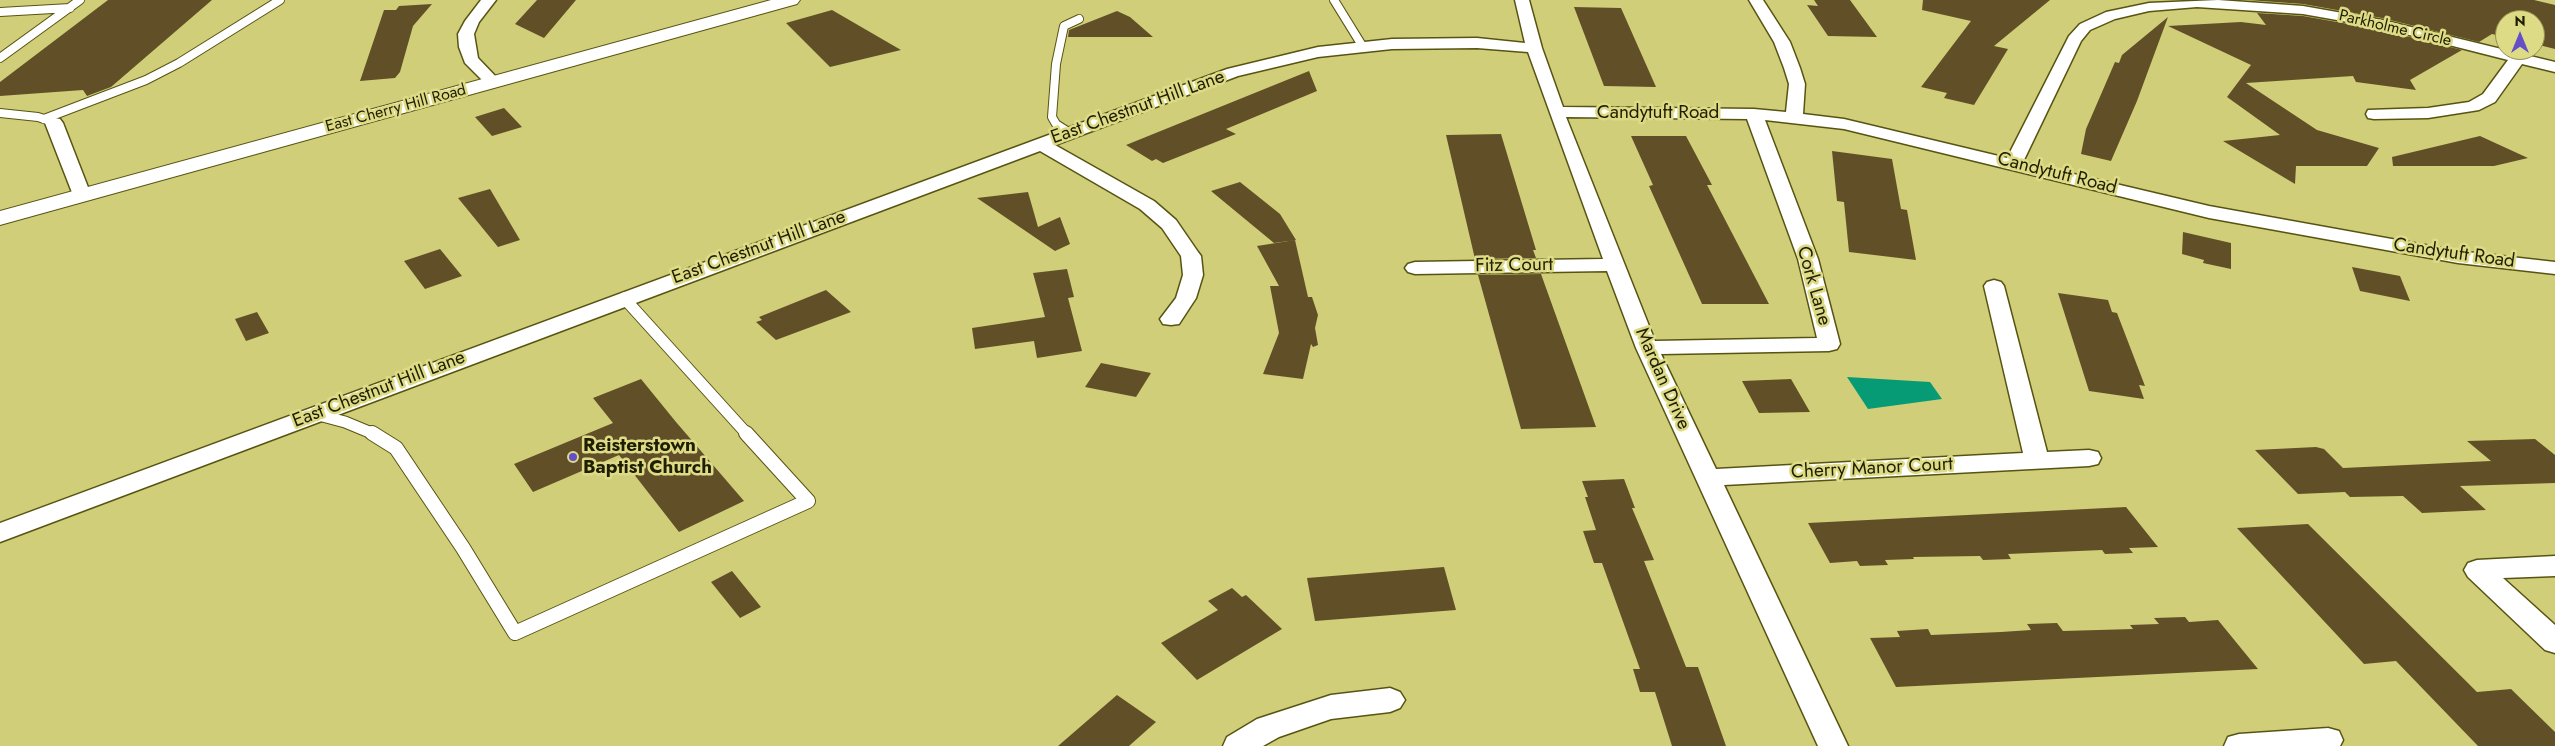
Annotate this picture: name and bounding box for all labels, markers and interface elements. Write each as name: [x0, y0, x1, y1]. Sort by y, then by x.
street label: Parkholme Circle: [2337, 7, 2453, 51]
north arrow: [2495, 10, 2545, 60]
text: N: [2514, 11, 2526, 31]
street label: East Chestnut Hill Lane: [1048, 66, 1228, 150]
street label: East Cherry Hill Road: [324, 81, 468, 137]
street label: Candytuft Road: [1597, 102, 1719, 124]
street label: Candytuft Road: [1995, 148, 2119, 200]
street label: East Chestnut Hill Lane: [669, 206, 849, 290]
street label: Candytuft Road: [2392, 234, 2516, 274]
street label: Cork Lane: [1791, 244, 1835, 328]
street label: Fitz Court: [1475, 254, 1553, 278]
street label: Mardan Drive: [1629, 325, 1695, 433]
street label: East Chestnut Hill Lane: [289, 347, 469, 433]
place label: Reisterstown Baptist Church: [583, 435, 712, 479]
marker: Reisterstown Baptist Church: [567, 451, 579, 463]
street label: Cherry Manor Court: [1791, 453, 1953, 485]

